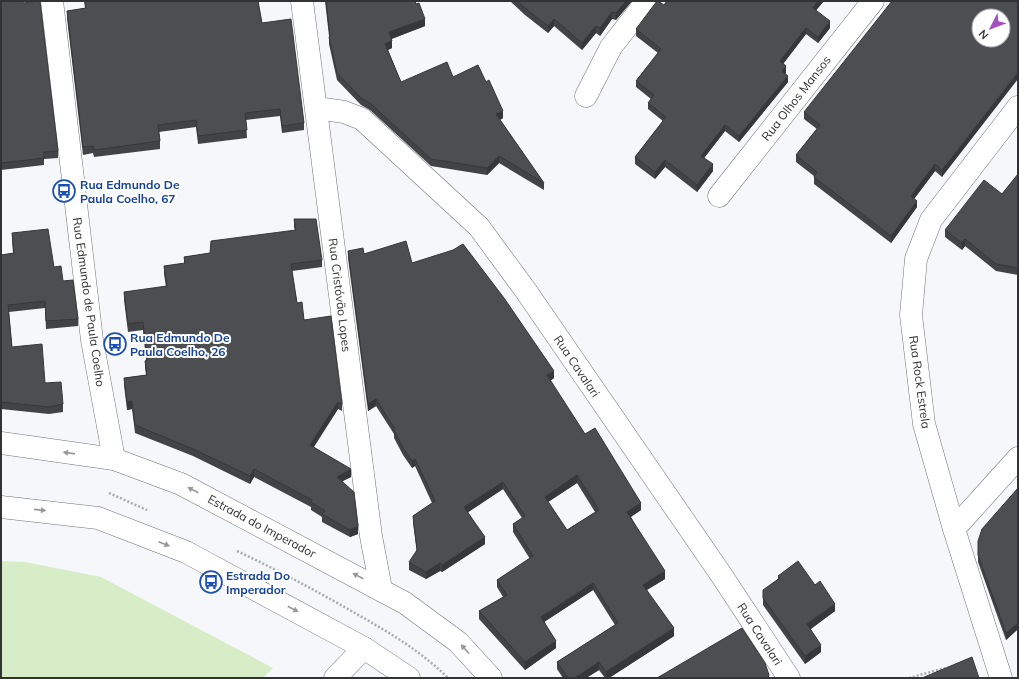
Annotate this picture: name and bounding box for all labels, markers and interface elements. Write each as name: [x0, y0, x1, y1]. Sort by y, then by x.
north arrow: [971, 8, 1011, 48]
text: N: [976, 27, 992, 42]
street label: Rua Olhos Mansos: [758, 52, 834, 144]
place label: Rua Edmundo De Paula Coelho, 67: [80, 177, 180, 206]
bus stop icon: Rua Edmundo De Paula Coelho, 67: [51, 178, 77, 204]
street label: Rua Edmundo de Paula Coelho: [70, 216, 108, 388]
street label: Rua Cristóvão Lopes: [326, 237, 354, 353]
place label: Rua Edmundo De Paula Coelho, 26: [130, 330, 230, 359]
bus stop icon: Rua Edmundo De Paula Coelho, 26: [102, 331, 128, 357]
street label: Rua Cavalari: [551, 332, 603, 400]
street label: Rua Rock Estrela: [906, 335, 934, 429]
one-way arrow: [63, 450, 75, 456]
one-way arrow: [187, 487, 199, 493]
street label: Estrada do Imperador: [205, 491, 319, 561]
one-way arrow: [34, 507, 46, 514]
one-way arrow: [159, 541, 171, 547]
place label: Estrada Do Imperador: [226, 568, 290, 597]
bus stop icon: Estrada Do Imperador: [198, 569, 224, 595]
one-way arrow: [352, 573, 363, 580]
street label: Rua Cavalari: [734, 600, 786, 668]
one-way arrow: [287, 606, 298, 613]
one-way arrow: [460, 644, 469, 654]

